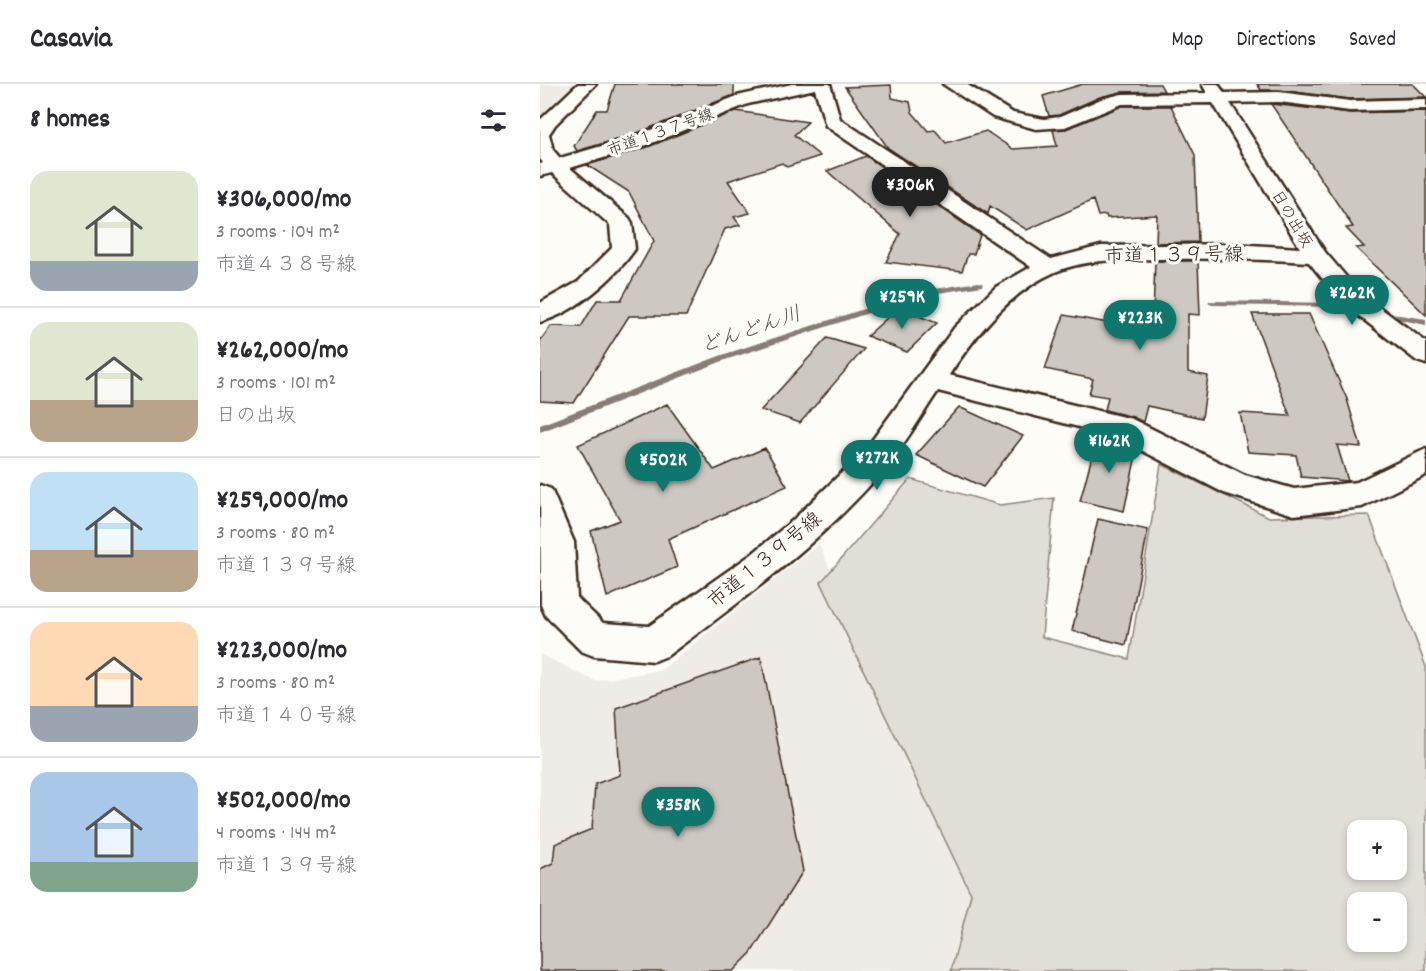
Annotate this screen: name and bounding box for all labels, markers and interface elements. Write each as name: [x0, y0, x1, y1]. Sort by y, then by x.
text: Casavia: [30, 21, 112, 61]
text: Map: [1172, 26, 1203, 56]
text: Directions: [1236, 26, 1316, 56]
text: Saved: [1349, 26, 1396, 56]
text: 8 homes: [30, 102, 110, 139]
street label: 市道１３７号線: [604, 103, 717, 163]
icon: filters: [477, 104, 510, 137]
pin: ¥306K: [868, 167, 952, 218]
text: ¥306K: [886, 172, 934, 200]
text: ¥306,000/mo: [216, 182, 351, 219]
street label: 日の出坂: [1265, 186, 1317, 253]
icon: home: [78, 195, 150, 267]
text: 3 rooms · 104 m²: [216, 219, 340, 247]
street label: 市道１３９号線: [1104, 242, 1244, 272]
text: 市道４３８号線: [216, 252, 356, 280]
pin: ¥262K: [1310, 275, 1394, 326]
pin: ¥259K: [860, 279, 944, 330]
text: ¥262K: [1329, 280, 1375, 308]
text: ¥259K: [879, 284, 925, 312]
water label: どんどん川: [696, 300, 806, 363]
pin: ¥223K: [1098, 300, 1182, 351]
text: ¥223K: [1117, 305, 1163, 333]
text: ¥262,000/mo: [216, 333, 348, 370]
icon: home: [78, 346, 150, 418]
text: 3 rooms · 101 m²: [216, 370, 336, 398]
text: 日の出坂: [216, 403, 296, 431]
pin: ¥162K: [1067, 423, 1151, 474]
text: ¥162K: [1088, 428, 1130, 456]
pin: ¥272K: [835, 440, 919, 491]
pin: ¥502K: [621, 442, 705, 493]
text: ¥272K: [855, 445, 899, 473]
text: ¥502K: [639, 447, 687, 475]
text: ¥259,000/mo: [216, 483, 348, 520]
icon: home: [78, 496, 150, 568]
street label: 市道１３９号線: [703, 506, 829, 616]
text: 3 rooms · 80 m²: [216, 520, 335, 548]
text: 市道１３９号線: [216, 553, 356, 581]
text: ¥223,000/mo: [216, 633, 347, 670]
icon: home: [78, 646, 150, 718]
text: 3 rooms · 80 m²: [216, 670, 335, 698]
text: 市道１４０号線: [216, 703, 356, 731]
text: ¥502,000/mo: [216, 783, 350, 820]
pin: ¥358K: [636, 787, 720, 838]
text: ¥358K: [655, 792, 701, 820]
icon: home: [78, 796, 150, 868]
text: 4 rooms · 144 m²: [216, 820, 337, 848]
map controls: [1347, 820, 1407, 952]
button: +: [1347, 820, 1407, 880]
text: 市道１３９号線: [216, 853, 356, 881]
button: −: [1347, 892, 1407, 952]

